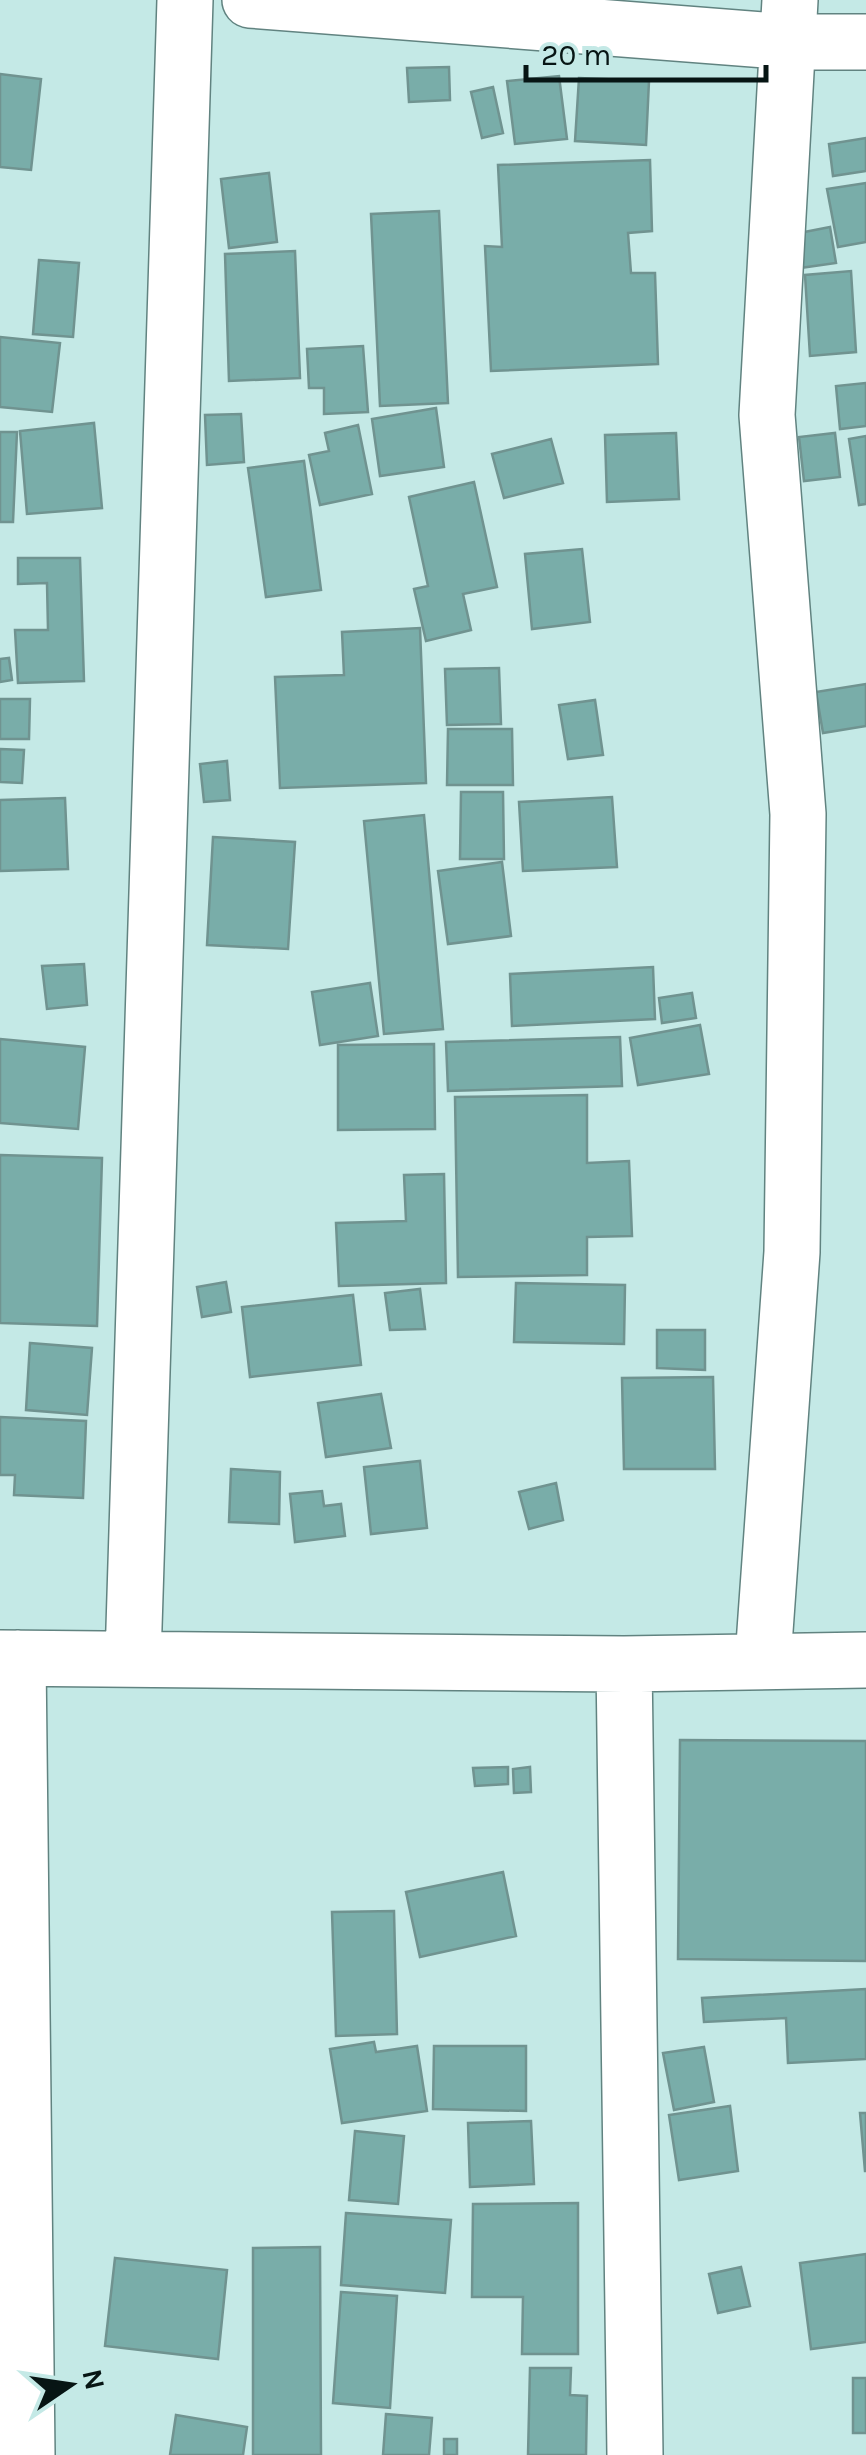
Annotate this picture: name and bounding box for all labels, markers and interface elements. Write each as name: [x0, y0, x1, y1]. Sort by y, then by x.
scale bar: [526, 20, 766, 82]
text: 20 m: [541, 37, 611, 73]
north arrow: [20, 2335, 120, 2435]
text: N: [76, 2366, 112, 2393]

